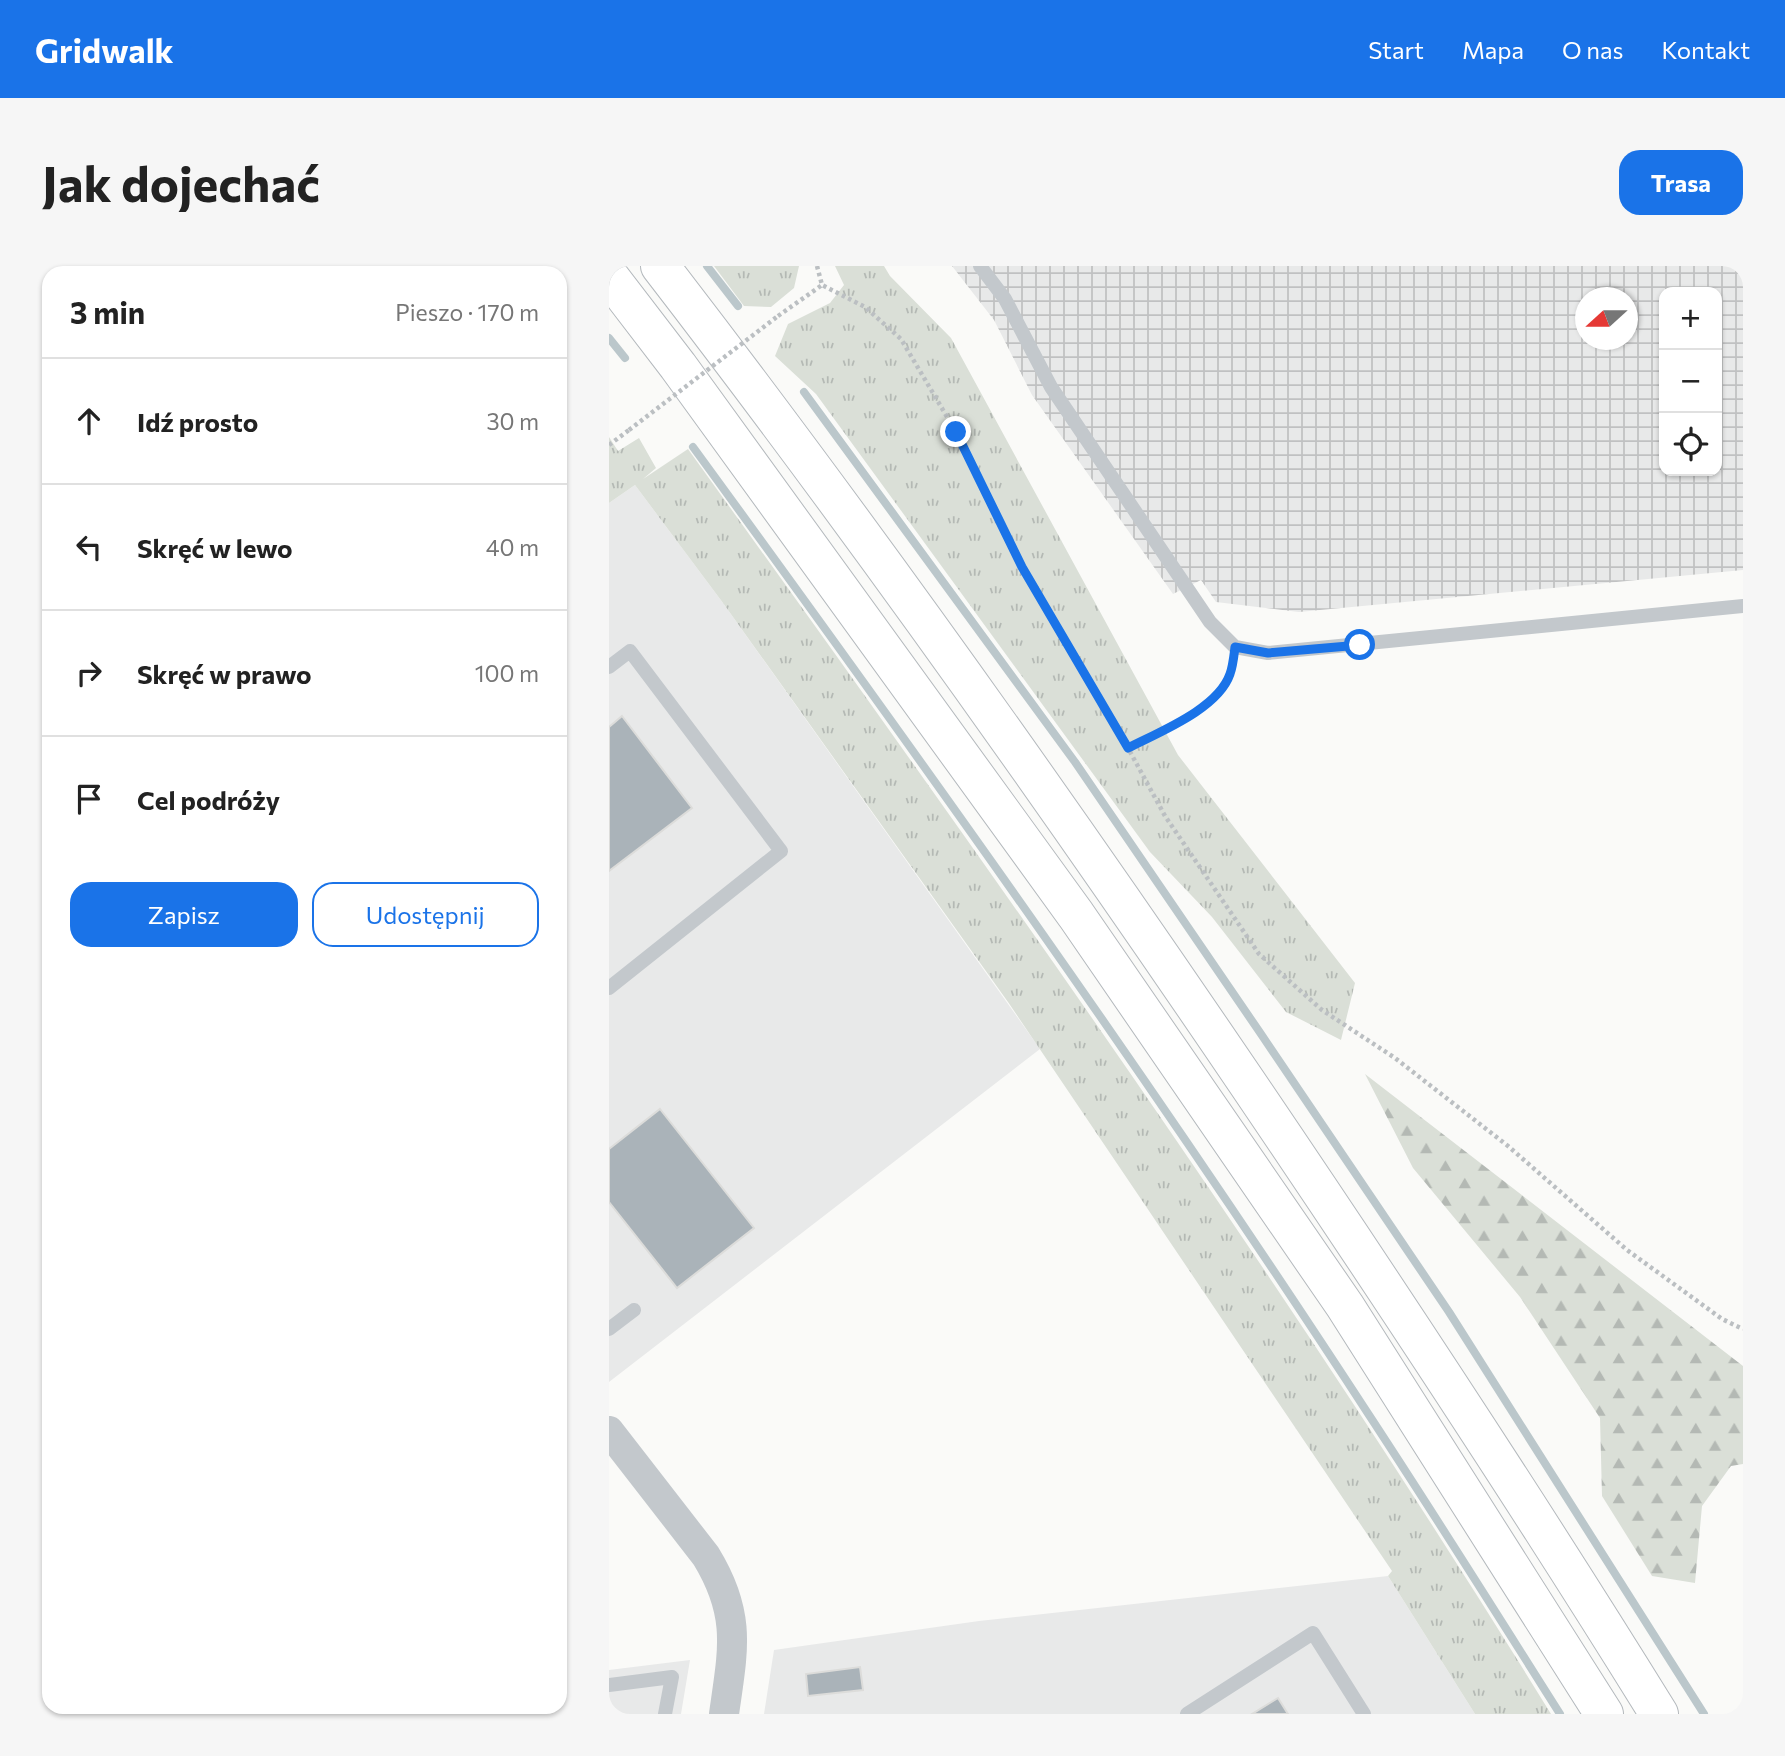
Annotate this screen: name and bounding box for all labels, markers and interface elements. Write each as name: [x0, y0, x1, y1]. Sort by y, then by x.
text: Gridwalk: [35, 29, 174, 70]
text: Start: [1368, 35, 1424, 64]
text: Mapa: [1462, 35, 1524, 64]
text: O nas: [1562, 35, 1623, 64]
text: Kontakt: [1661, 35, 1750, 64]
button: Trasa: [1619, 150, 1743, 215]
text: Jak dojechać: [42, 152, 320, 212]
north arrow: [1575, 287, 1638, 350]
map controls: [1659, 287, 1722, 476]
button: +: [1659, 287, 1722, 350]
text: 3 min: [70, 293, 145, 330]
text: Pieszo · 170 m: [395, 298, 539, 326]
button: −: [1659, 350, 1722, 413]
icon: ahead: [70, 402, 108, 440]
text: Idź prosto: [137, 406, 258, 437]
text: 30 m: [486, 407, 539, 435]
button: locate: [1659, 413, 1722, 476]
route end: [940, 416, 971, 447]
icon: left: [70, 528, 108, 566]
text: Skręć w lewo: [137, 532, 293, 563]
text: 40 m: [486, 533, 539, 561]
route start: [1344, 629, 1375, 660]
icon: right: [70, 654, 108, 692]
text: Skręć w prawo: [137, 658, 312, 689]
text: 100 m: [475, 659, 539, 687]
icon: arrive: [70, 780, 108, 818]
text: Cel podróży: [137, 784, 280, 815]
button: Zapisz: [70, 882, 298, 947]
button: Udostępnij: [312, 882, 539, 947]

